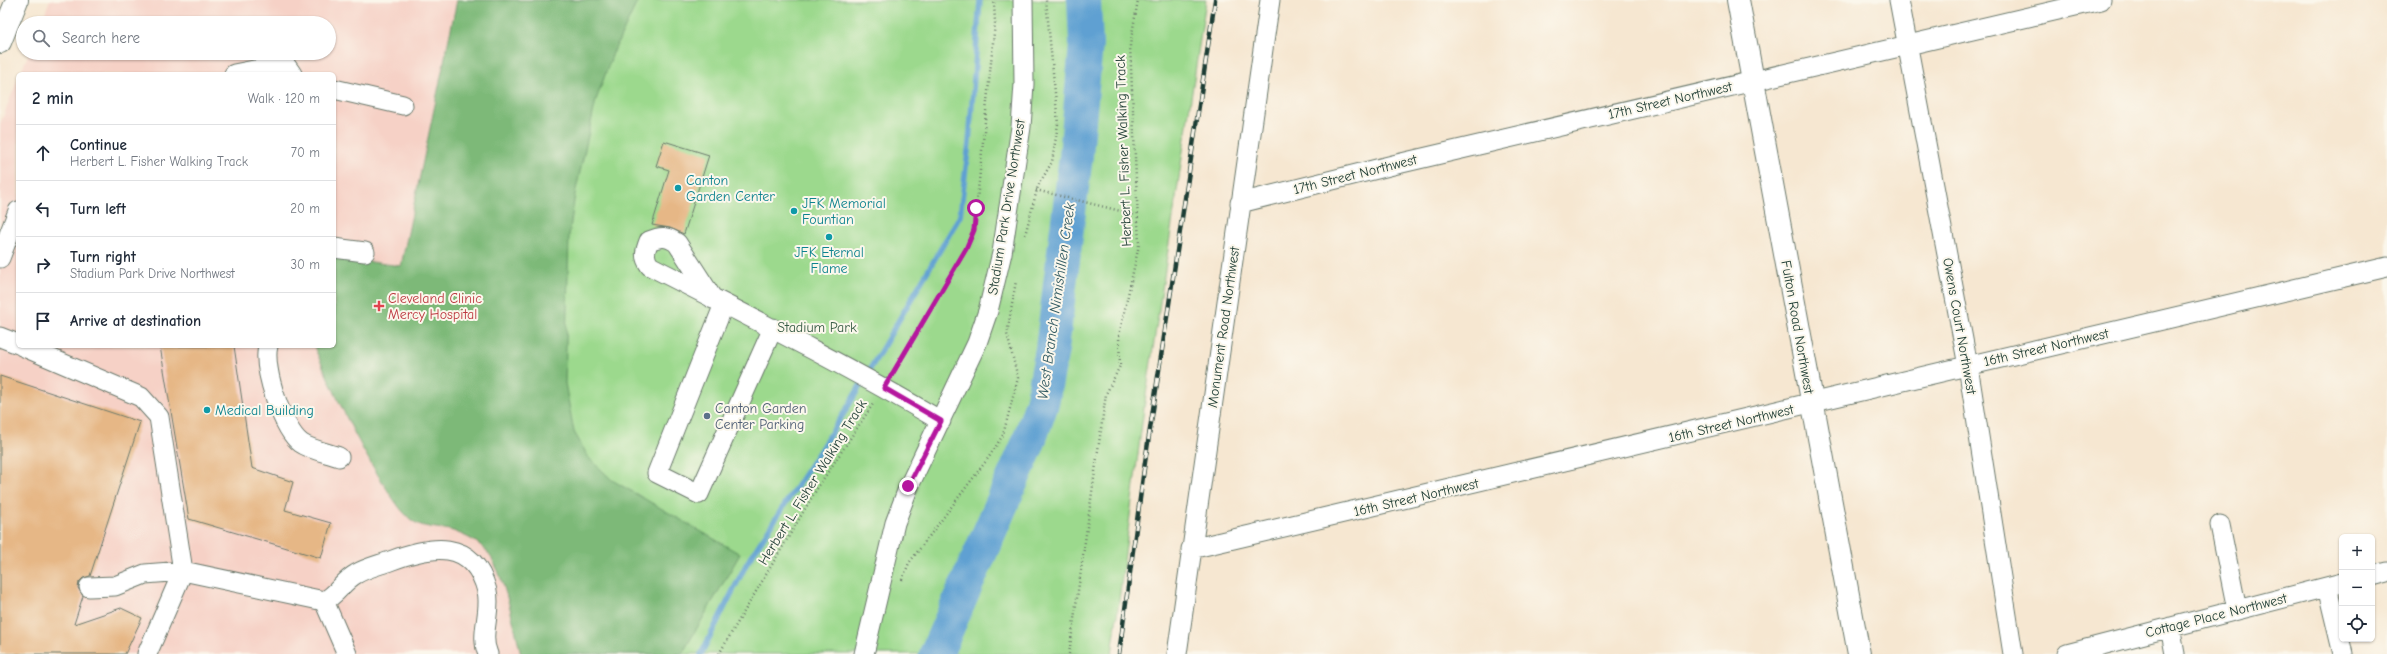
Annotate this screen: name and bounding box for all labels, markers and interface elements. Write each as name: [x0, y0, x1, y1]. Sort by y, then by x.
search box: [16, 16, 336, 60]
icon: search: [30, 27, 52, 49]
text: Search here: [62, 29, 140, 47]
street label: Herbert L. Fisher Walking Track: [1112, 55, 1135, 247]
street label: 17th Street Northwest: [1606, 78, 1735, 123]
text: 2 min: [32, 89, 73, 108]
text: Walk · 120 m: [248, 91, 320, 106]
street label: Stadium Park Drive Northwest: [984, 117, 1029, 296]
text: Continue: [70, 136, 127, 154]
icon: ahead: [32, 142, 54, 164]
text: 70 m: [291, 145, 320, 160]
street label: 17th Street Northwest: [1292, 151, 1420, 198]
text: Herbert L. Fisher Walking Track: [70, 154, 248, 169]
place label: Canton Garden Center: [686, 172, 775, 205]
marker: Canton Garden Center: [673, 183, 683, 193]
place label: JFK Memorial Fountian: [802, 195, 886, 228]
icon: left: [32, 198, 54, 220]
route start: [967, 199, 985, 217]
text: Turn left: [70, 200, 126, 218]
text: 20 m: [290, 201, 320, 216]
water label: West Branch Nimishillen Creek: [1033, 201, 1079, 401]
marker: JFK Memorial Fountian: [789, 206, 799, 216]
marker: JFK Eternal Flame: [824, 232, 834, 242]
place label: JFK Eternal Flame: [794, 244, 864, 277]
street label: Monument Road Northwest: [1204, 244, 1243, 409]
text: Turn right: [70, 248, 136, 266]
icon: right: [32, 254, 54, 276]
street label: Owens Court Northwest: [1939, 256, 1980, 397]
text: 30 m: [290, 257, 320, 272]
street label: Fulton Road Northwest: [1777, 259, 1818, 396]
text: Stadium Park Drive Northwest: [70, 266, 235, 281]
place label: Cleveland Clinic Mercy Hospital: [388, 290, 482, 323]
marker: Cleveland Clinic Mercy Hospital: [373, 300, 385, 312]
icon: arrive: [32, 310, 54, 332]
text: Arrive at destination: [70, 312, 201, 330]
park label: Stadium Park: [777, 319, 857, 336]
street label: 16th Street Northwest: [1982, 325, 2111, 370]
street label: Herbert L. Fisher Walking Track: [754, 396, 871, 568]
place label: Canton Garden Center Parking: [715, 400, 807, 433]
street label: 16th Street Northwest: [1667, 401, 1796, 446]
place label: Medical Building: [215, 402, 314, 419]
marker: Medical Building: [202, 405, 212, 415]
marker: Canton Garden Center Parking: [702, 411, 712, 421]
street label: 16th Street Northwest: [1352, 475, 1481, 520]
route end: [899, 477, 917, 495]
map controls: [2339, 534, 2375, 642]
button: +: [2339, 534, 2375, 570]
button: −: [2339, 570, 2375, 606]
street label: Cottage Place Northwest: [2144, 589, 2289, 641]
button: locate: [2339, 606, 2375, 642]

